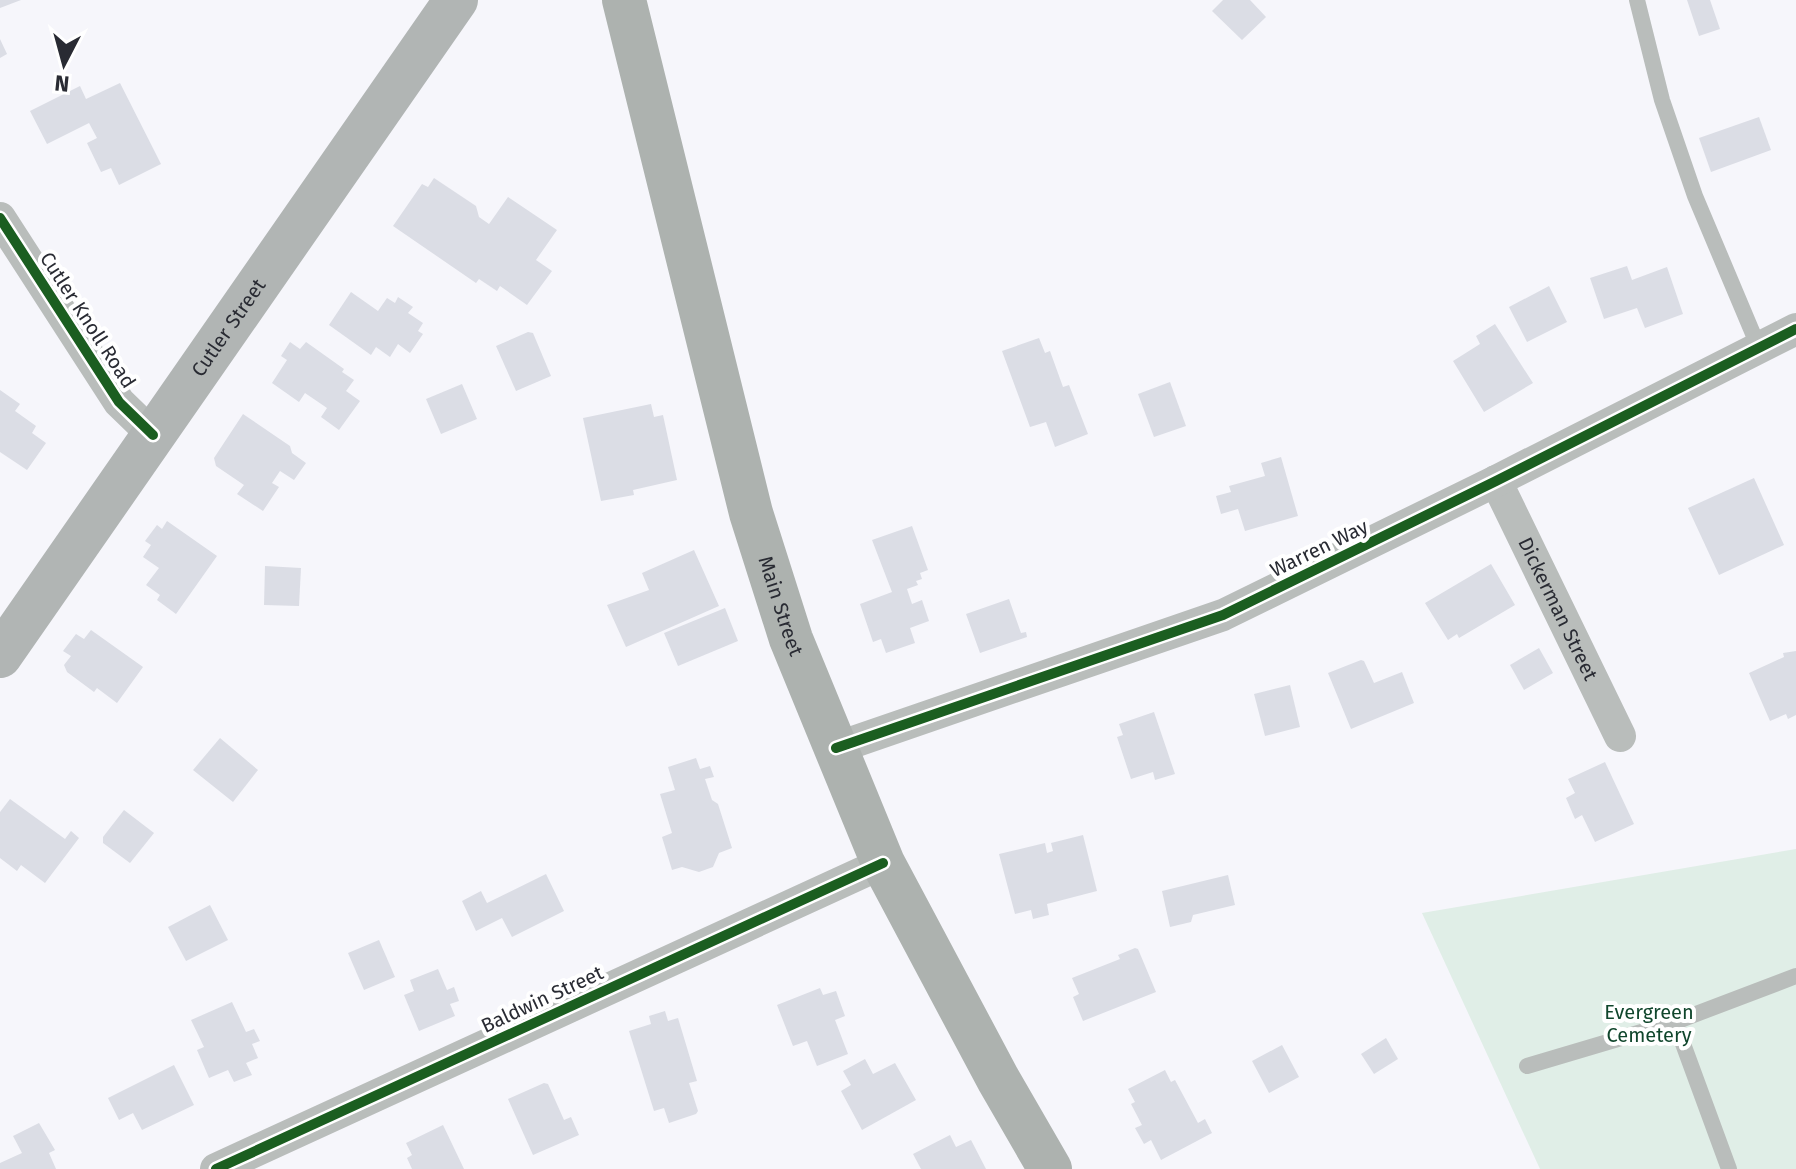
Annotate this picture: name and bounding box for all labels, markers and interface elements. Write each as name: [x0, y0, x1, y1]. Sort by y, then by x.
north arrow: [24, 24, 104, 104]
text: N: [53, 69, 71, 98]
street label: Cutler Knoll Road: [35, 247, 141, 393]
street label: Cutler Street: [186, 273, 271, 381]
street label: Warren Way: [1266, 514, 1372, 582]
street label: Dickerman Street: [1513, 533, 1603, 685]
street label: Main Street: [753, 553, 809, 660]
street label: Baldwin Street: [477, 960, 608, 1038]
park label: Evergreen Cemetery: [1604, 1000, 1694, 1047]

